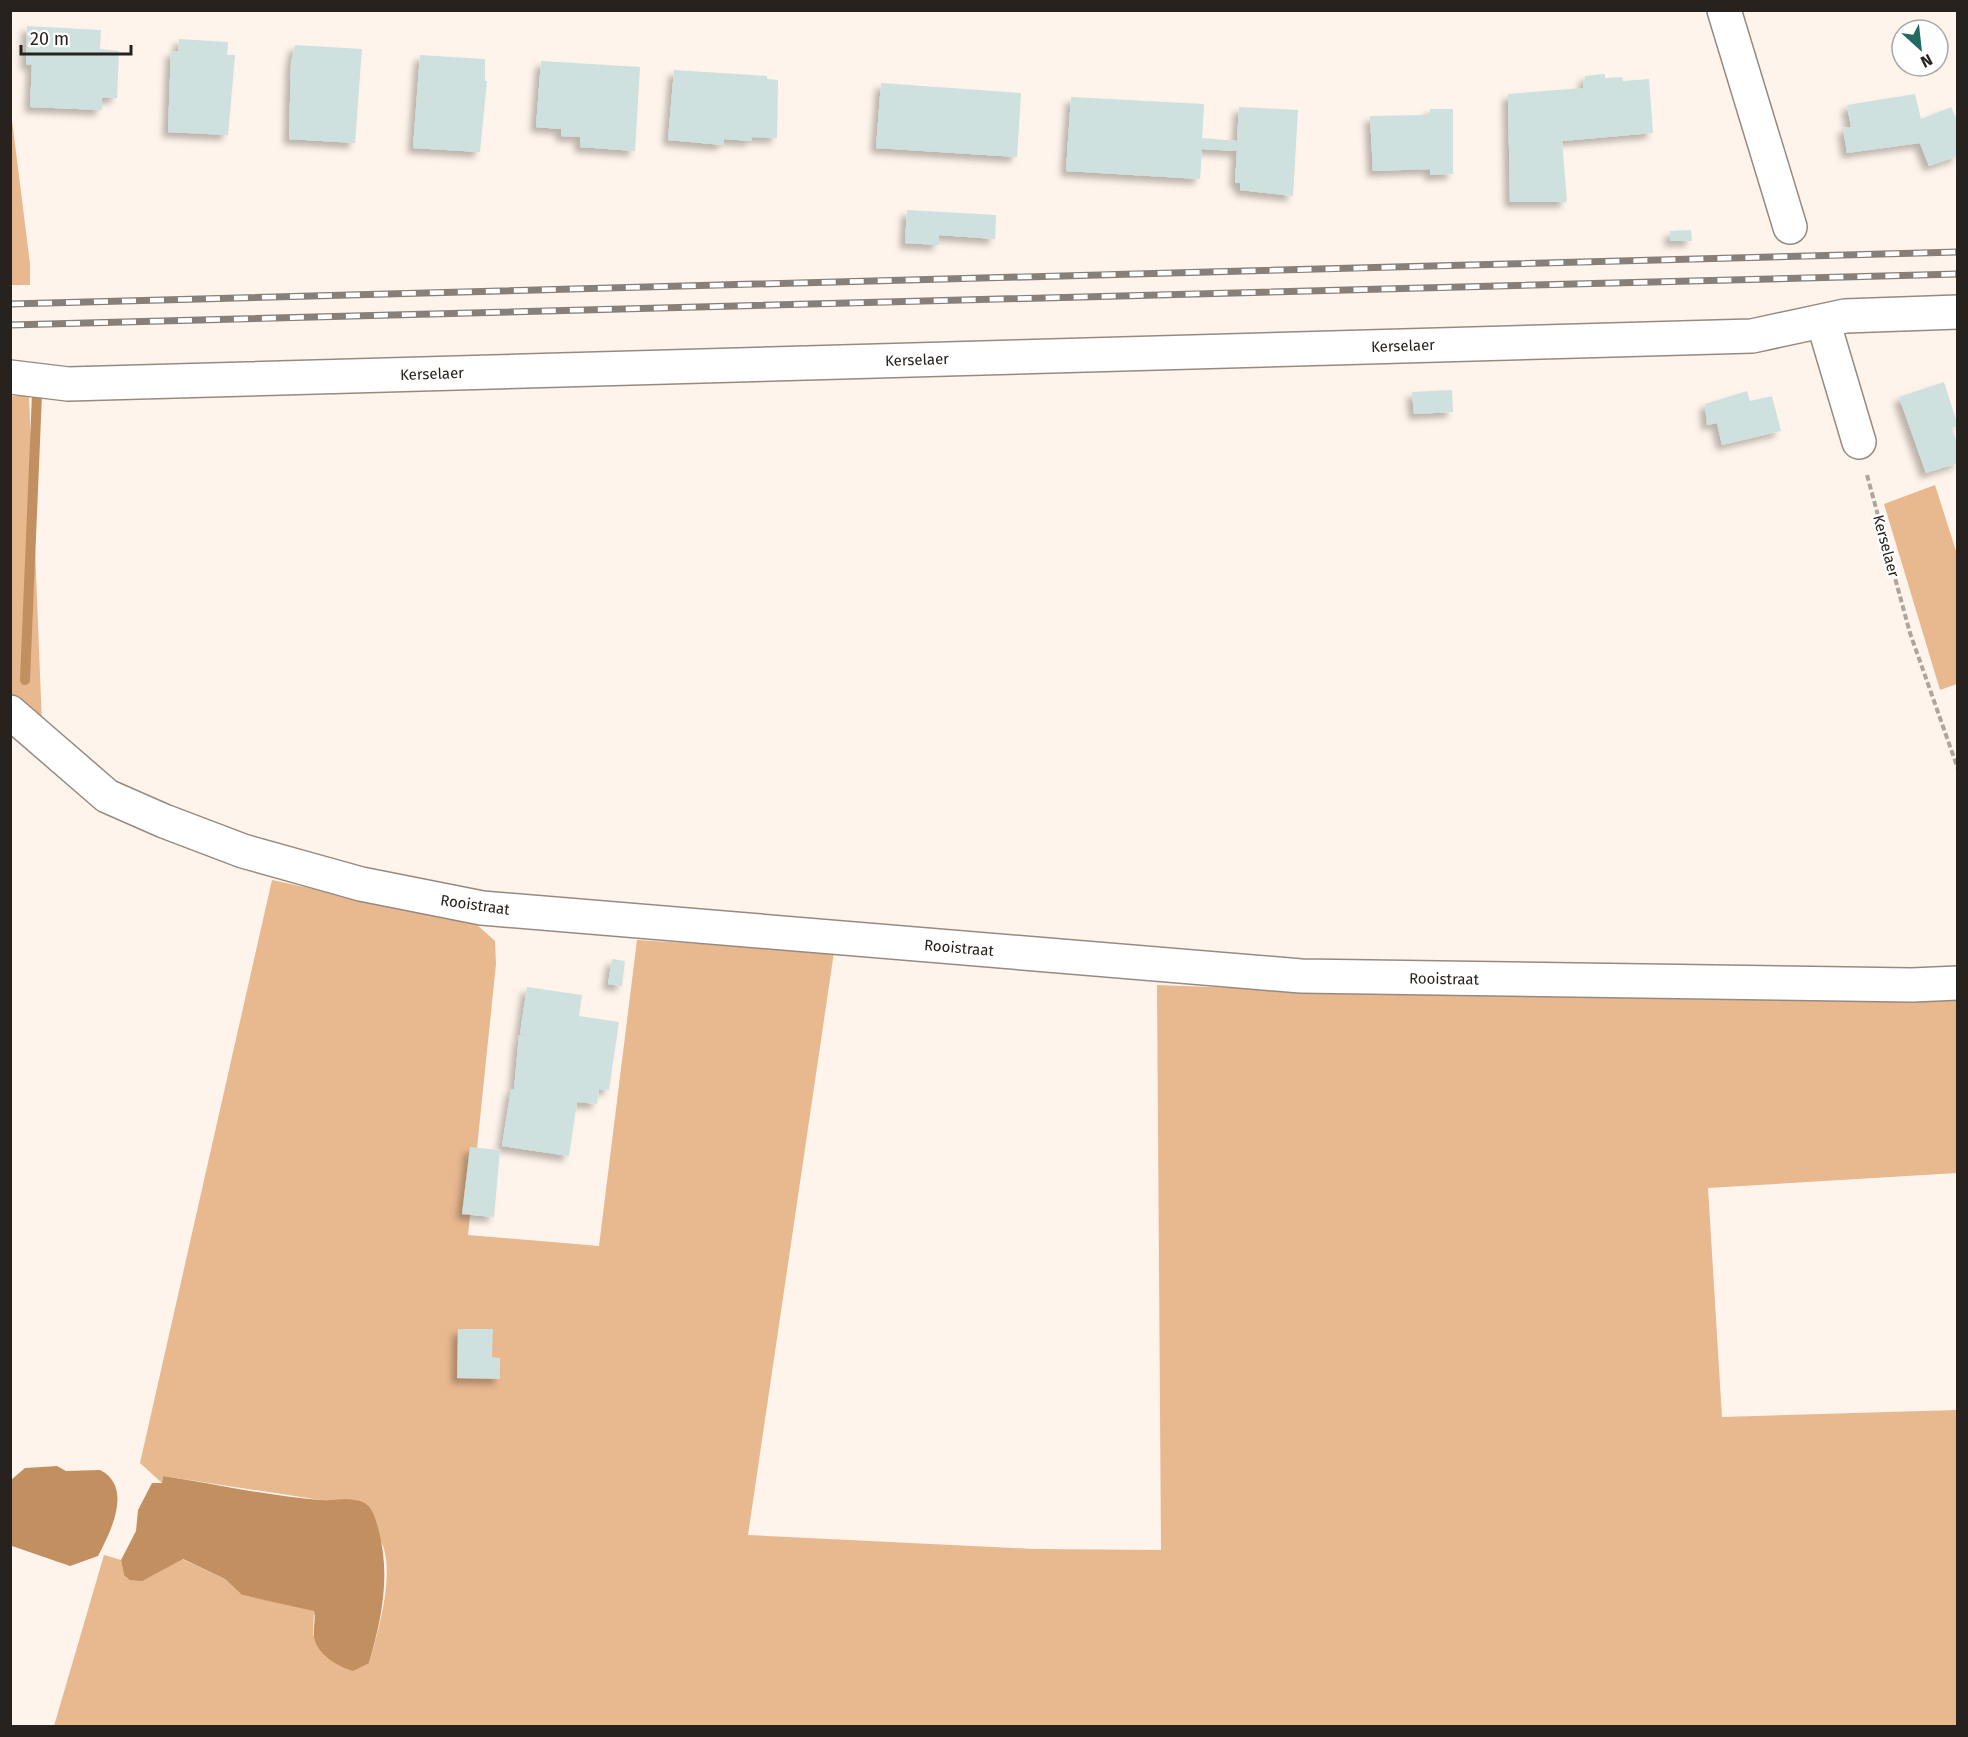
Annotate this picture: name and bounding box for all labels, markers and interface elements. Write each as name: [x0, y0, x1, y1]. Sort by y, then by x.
scale bar: [21, 18, 130, 56]
north arrow: [1890, 18, 1950, 78]
text: 20 m: [30, 28, 69, 50]
text: N: [1918, 50, 1936, 72]
street label: Kerselaer: [1371, 336, 1435, 356]
street label: Kerselaer: [885, 350, 949, 370]
street label: Kerselaer: [400, 364, 464, 384]
street label: Kerselaer: [1869, 513, 1903, 579]
street label: Rooistraat: [439, 891, 511, 919]
street label: Rooistraat: [923, 936, 995, 960]
street label: Rooistraat: [1409, 969, 1480, 989]

